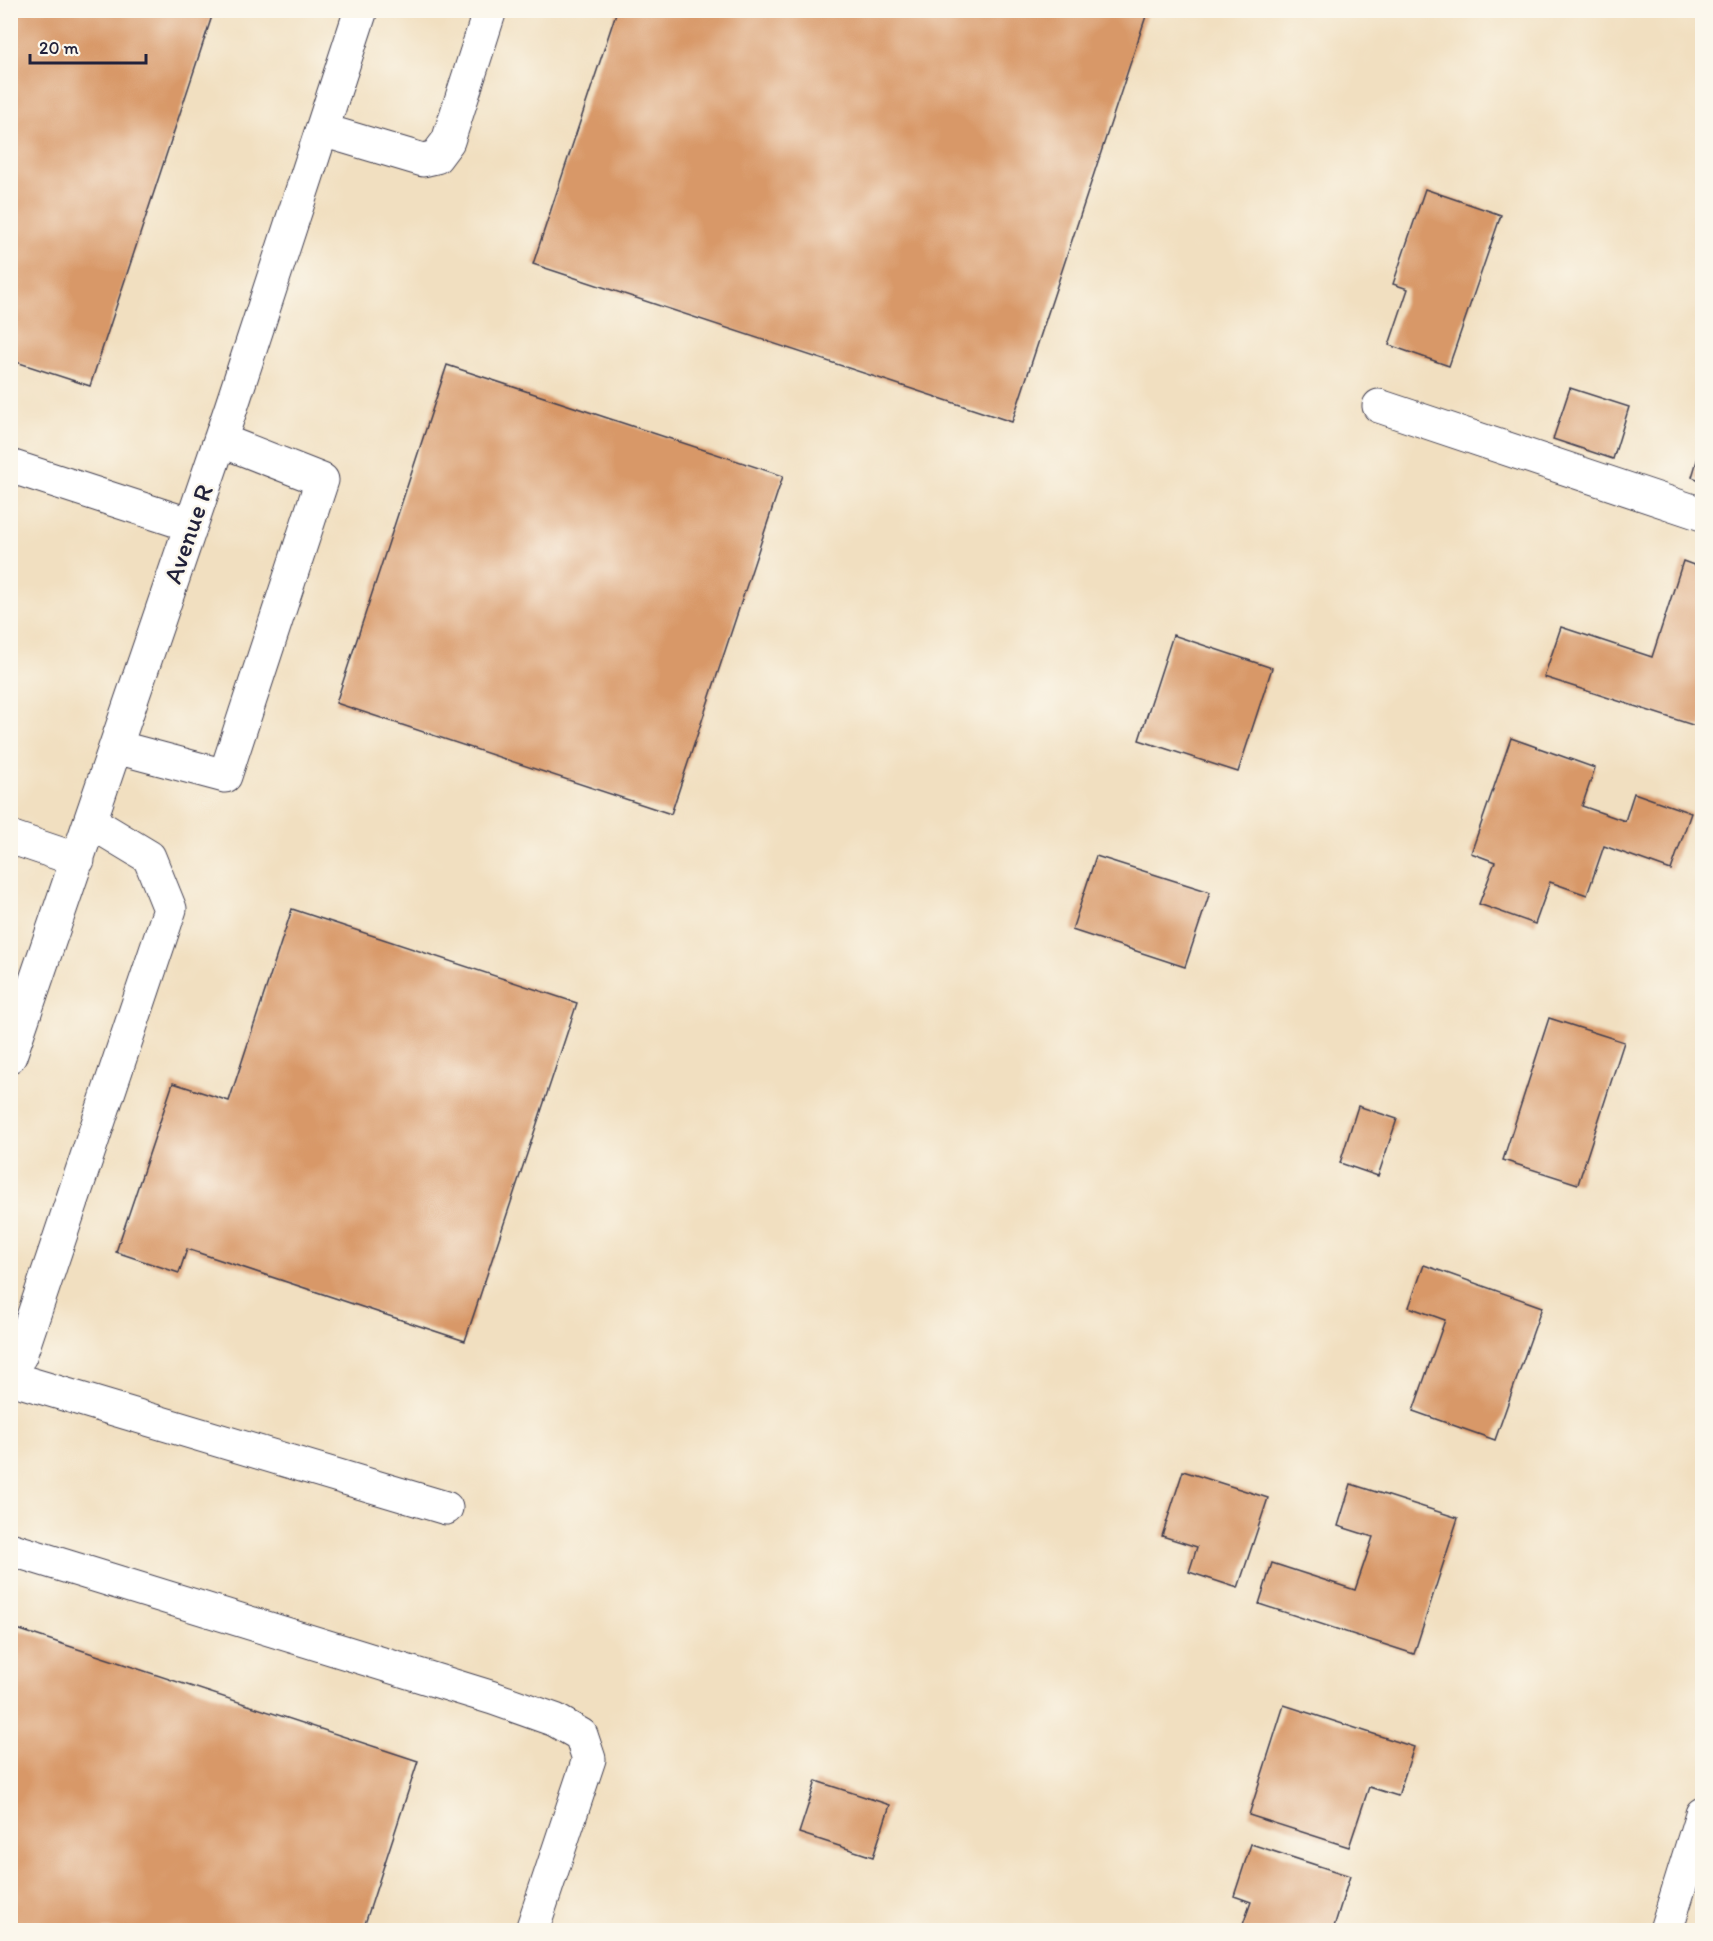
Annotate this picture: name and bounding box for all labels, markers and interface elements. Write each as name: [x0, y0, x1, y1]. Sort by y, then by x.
scale bar: [30, 27, 146, 65]
text: 20 m: [39, 37, 79, 59]
street label: Avenue R: [156, 480, 220, 588]

